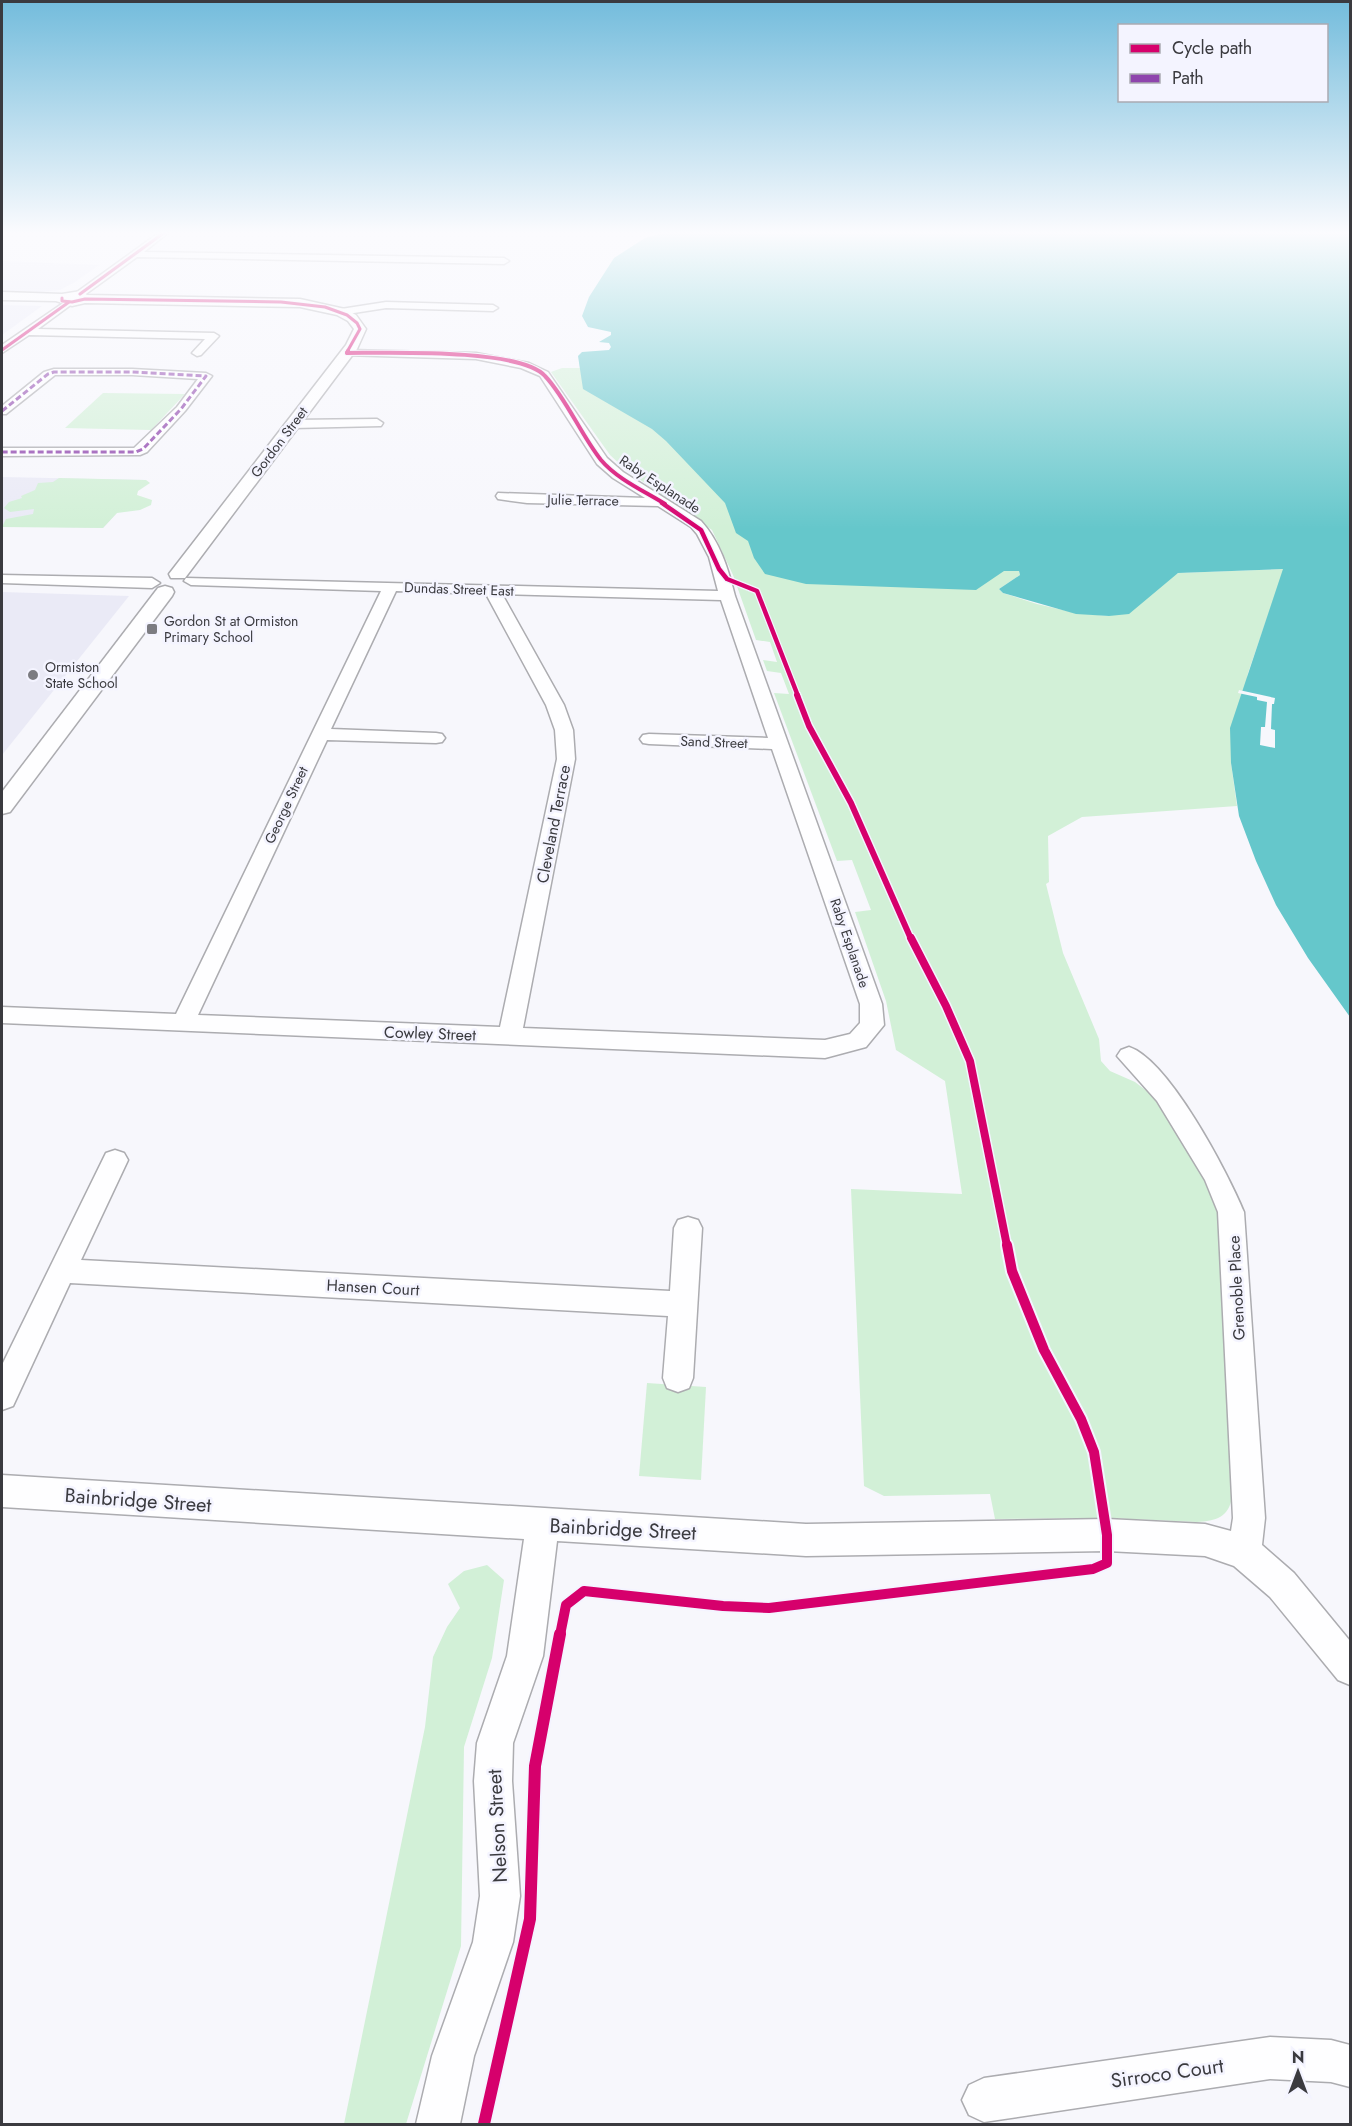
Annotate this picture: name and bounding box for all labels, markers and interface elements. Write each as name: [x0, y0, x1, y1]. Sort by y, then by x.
legend: [1118, 24, 1328, 102]
text: Cycle path: [1172, 35, 1252, 61]
text: Path: [1172, 65, 1204, 91]
street label: Gordon Street: [246, 402, 313, 482]
street label: Raby Esplanade: [615, 450, 705, 518]
street label: Julie Terrace: [545, 489, 619, 511]
street label: Dundas Street East: [404, 577, 515, 601]
place label: Gordon St at Ormiston Primary School: [164, 611, 298, 647]
marker: Gordon St at Ormiston Primary School: [145, 622, 159, 636]
place label: Ormiston State School: [45, 657, 118, 693]
marker: Ormiston State School: [26, 668, 40, 682]
street label: Sand Street: [680, 731, 749, 753]
street label: George Street: [259, 763, 313, 847]
street label: Cleveland Terrace: [531, 763, 576, 885]
street label: Raby Esplanade: [825, 896, 875, 990]
street label: Cowley Street: [384, 1020, 477, 1047]
street label: Grenoble Place: [1222, 1235, 1251, 1341]
street label: Hansen Court: [326, 1274, 420, 1301]
street label: Bainbridge Street: [64, 1481, 212, 1520]
street label: Bainbridge Street: [549, 1511, 697, 1548]
street label: Nelson Street: [480, 1768, 515, 1883]
north arrow: [1268, 2042, 1328, 2102]
text: N: [1292, 2046, 1304, 2069]
street label: Sirroco Court: [1109, 2051, 1226, 2096]

